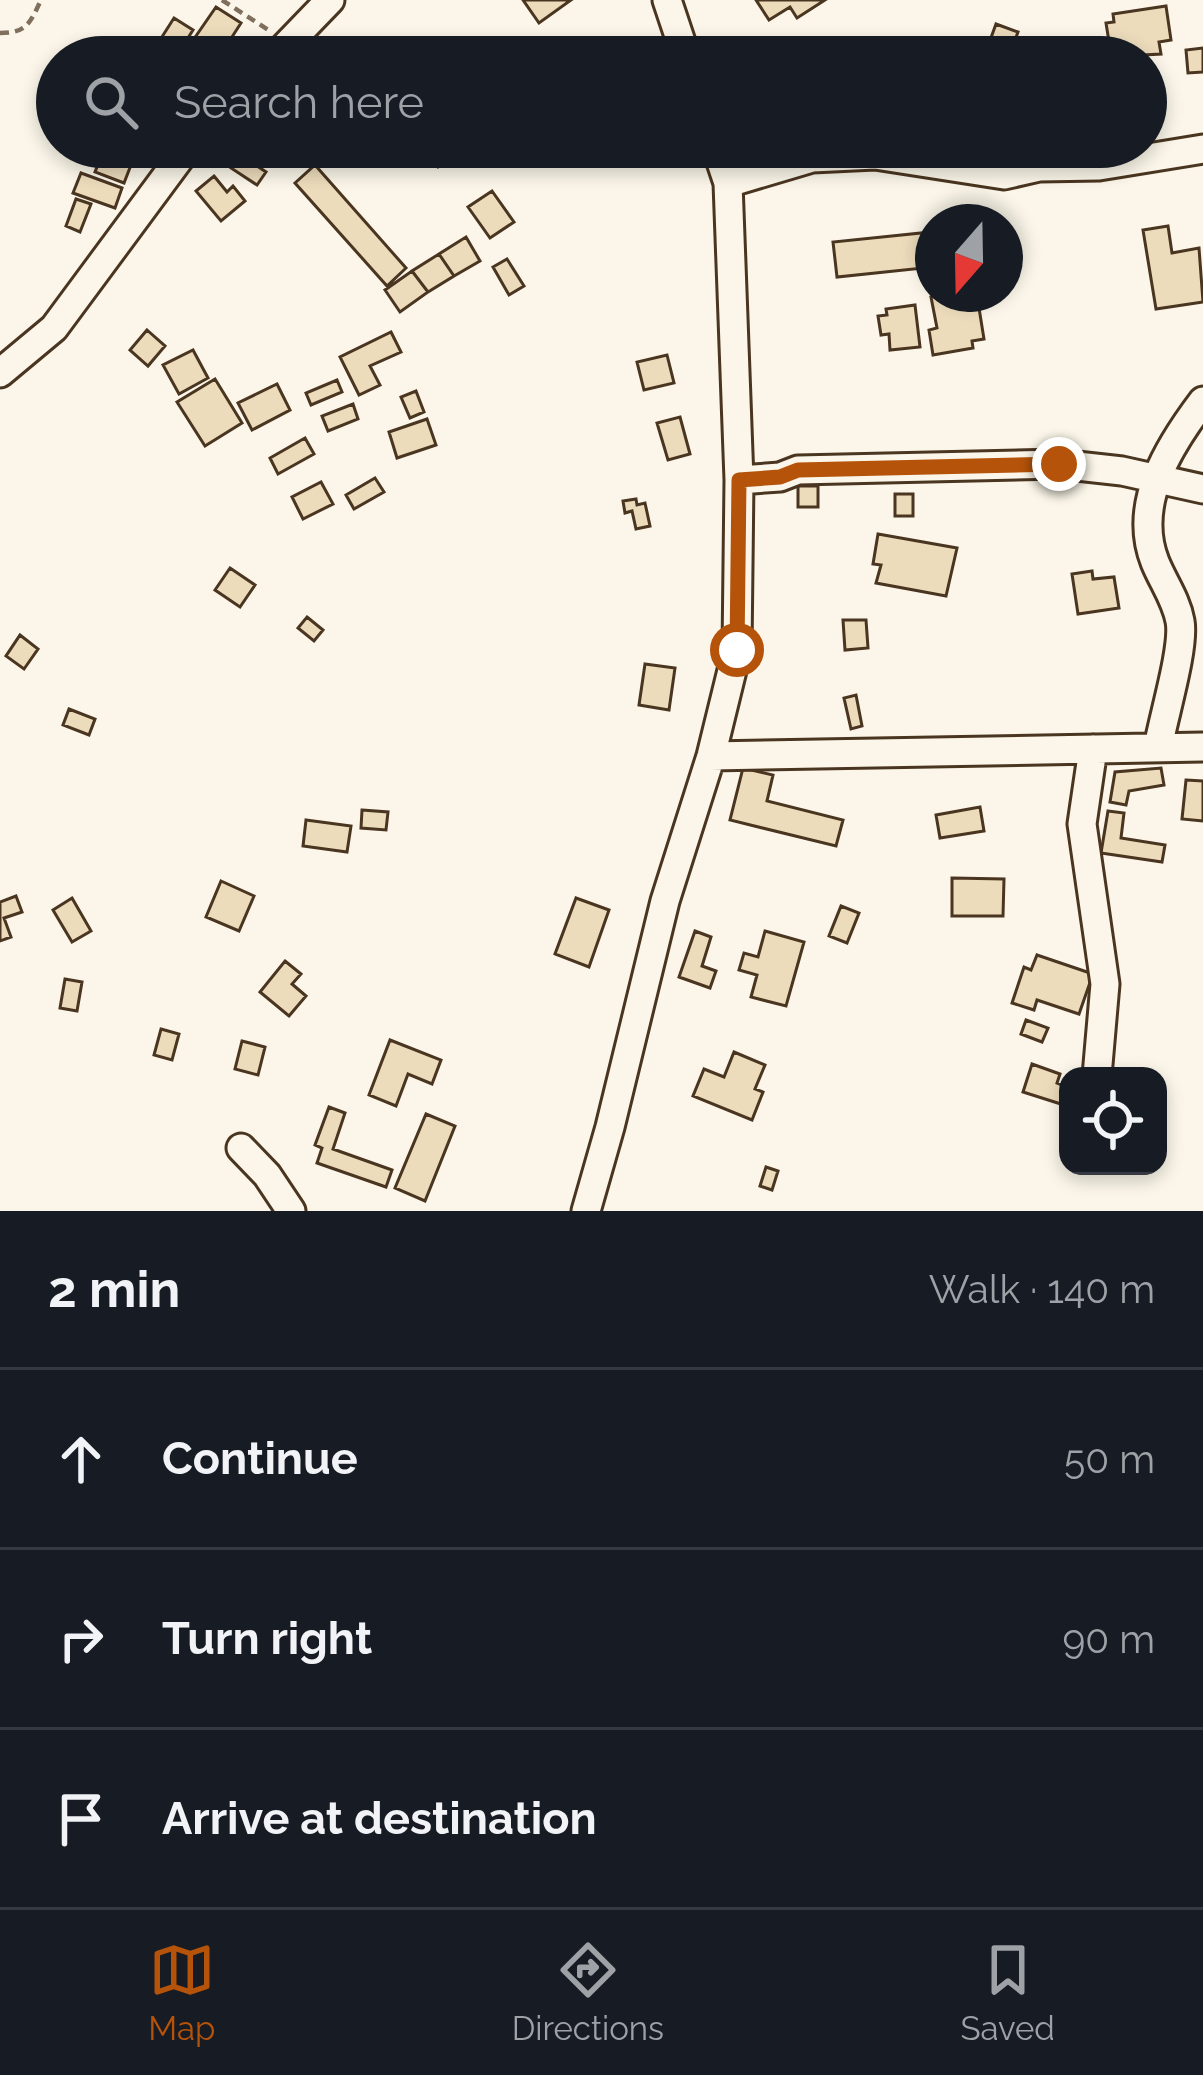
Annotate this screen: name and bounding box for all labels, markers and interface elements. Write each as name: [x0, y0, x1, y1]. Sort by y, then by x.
search box: [36, 36, 1167, 168]
icon: search: [78, 69, 144, 135]
text: Search here: [174, 76, 424, 129]
north arrow: [915, 204, 1023, 312]
route end: [1032, 437, 1086, 491]
route start: [710, 623, 764, 677]
map controls: [1059, 1067, 1167, 1175]
button: locate: [1059, 1067, 1167, 1175]
text: 2 min: [48, 1259, 180, 1319]
text: Walk · 140 m: [929, 1266, 1155, 1312]
icon: ahead: [48, 1426, 114, 1492]
text: Continue: [162, 1432, 358, 1485]
text: 50 m: [1064, 1436, 1155, 1482]
icon: right: [48, 1606, 114, 1672]
text: Turn right: [162, 1612, 372, 1665]
text: 90 m: [1062, 1616, 1155, 1662]
icon: arrive: [48, 1786, 114, 1852]
text: Arrive at destination: [162, 1792, 597, 1845]
tab: Map: [148, 1937, 215, 2048]
tab: Directions: [512, 1937, 664, 2048]
tab: Saved: [960, 1937, 1055, 2048]

